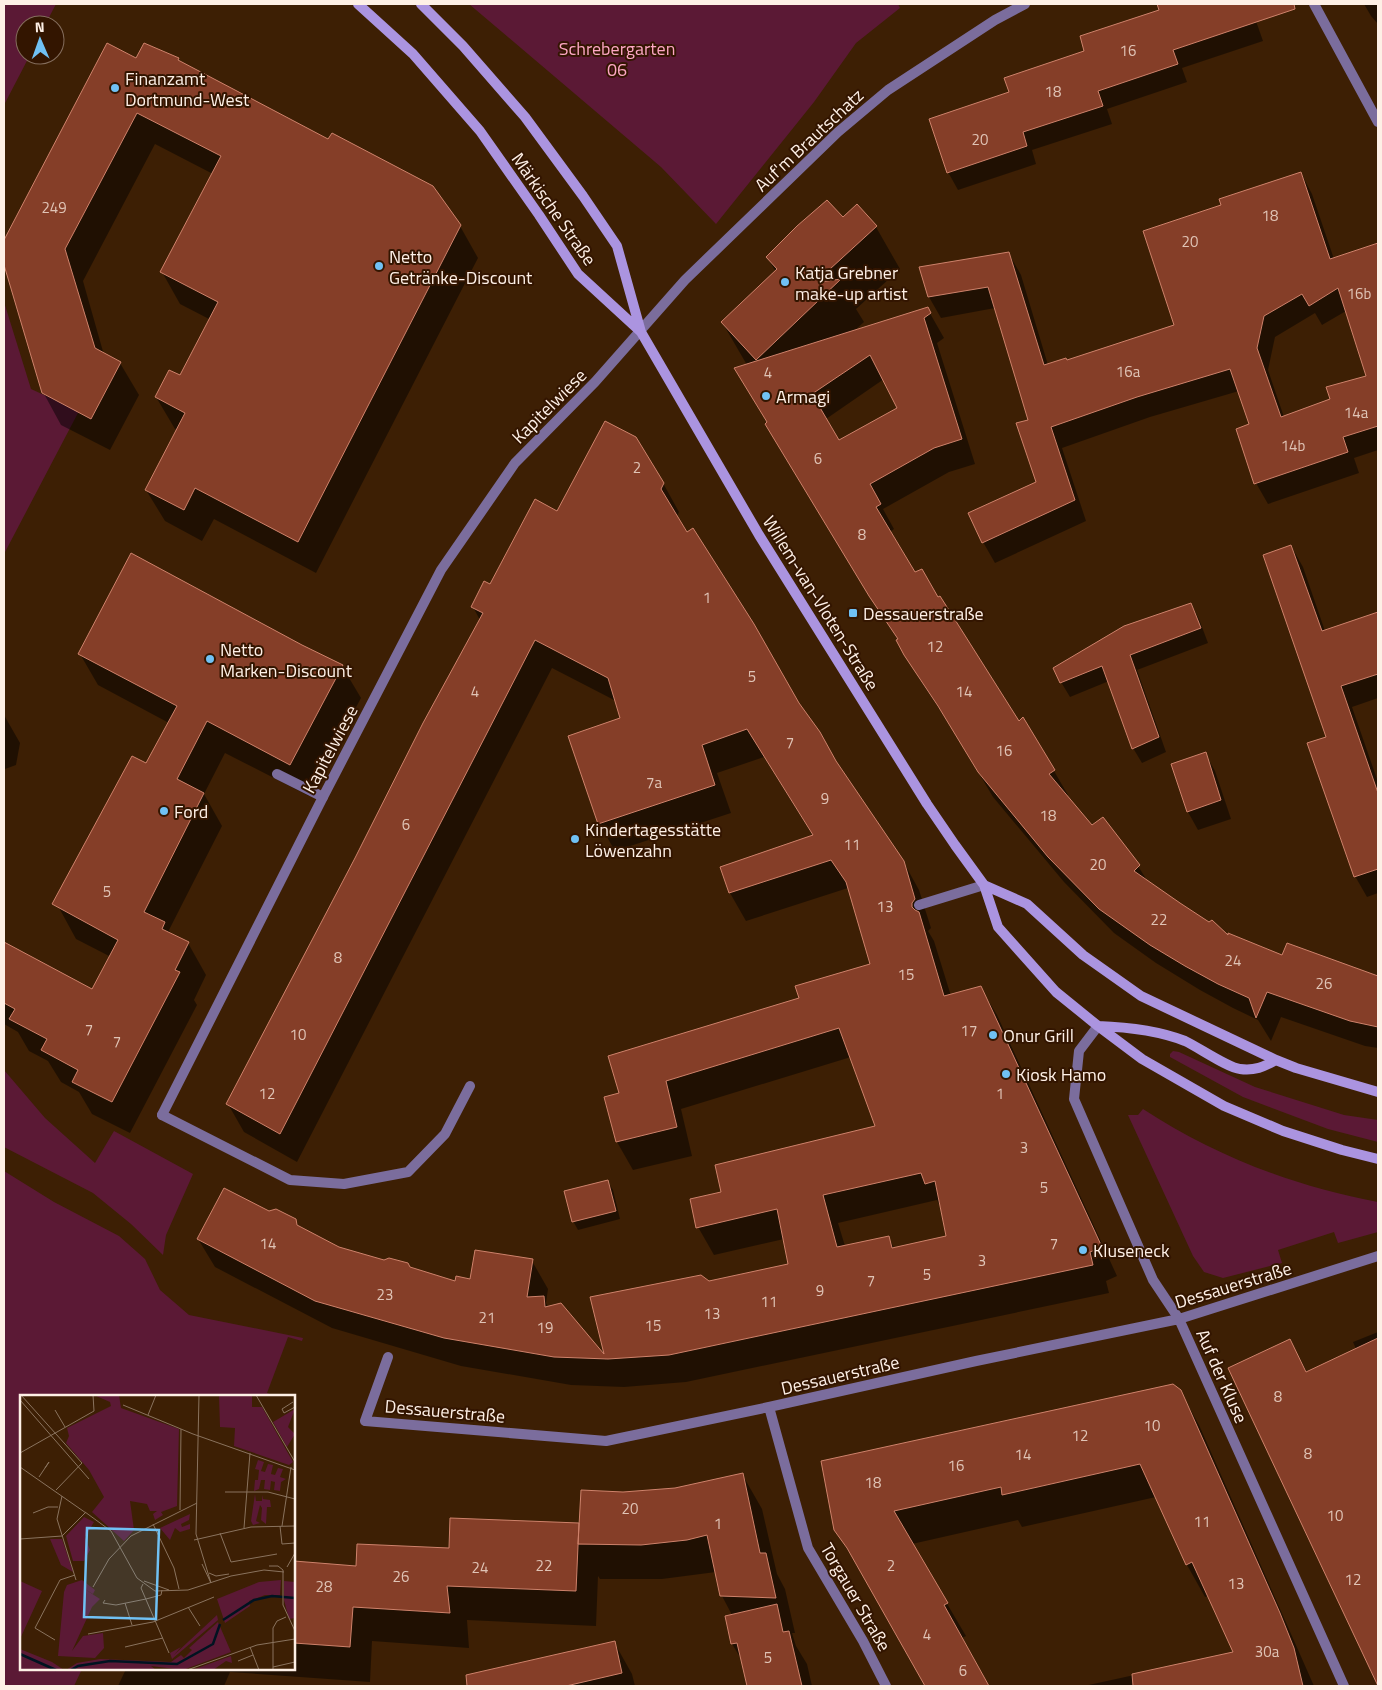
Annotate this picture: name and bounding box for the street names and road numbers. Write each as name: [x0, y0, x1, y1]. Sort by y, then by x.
street label: Auf'm Brautschatz: [748, 82, 870, 198]
street label: Märkische Straße: [505, 147, 603, 271]
street label: Kapitelwiese: [505, 362, 593, 450]
street label: Willem-van-Vloten-Straße: [756, 510, 886, 696]
street label: Kapitelwiese: [295, 700, 365, 798]
street label: Dessauerstraße: [1171, 1254, 1295, 1316]
street label: Auf der Kluse: [1189, 1325, 1255, 1427]
street label: Dessauerstraße: [778, 1348, 902, 1402]
street label: Dessauerstraße: [384, 1392, 506, 1430]
street label: Torgauer Straße: [814, 1538, 898, 1656]

